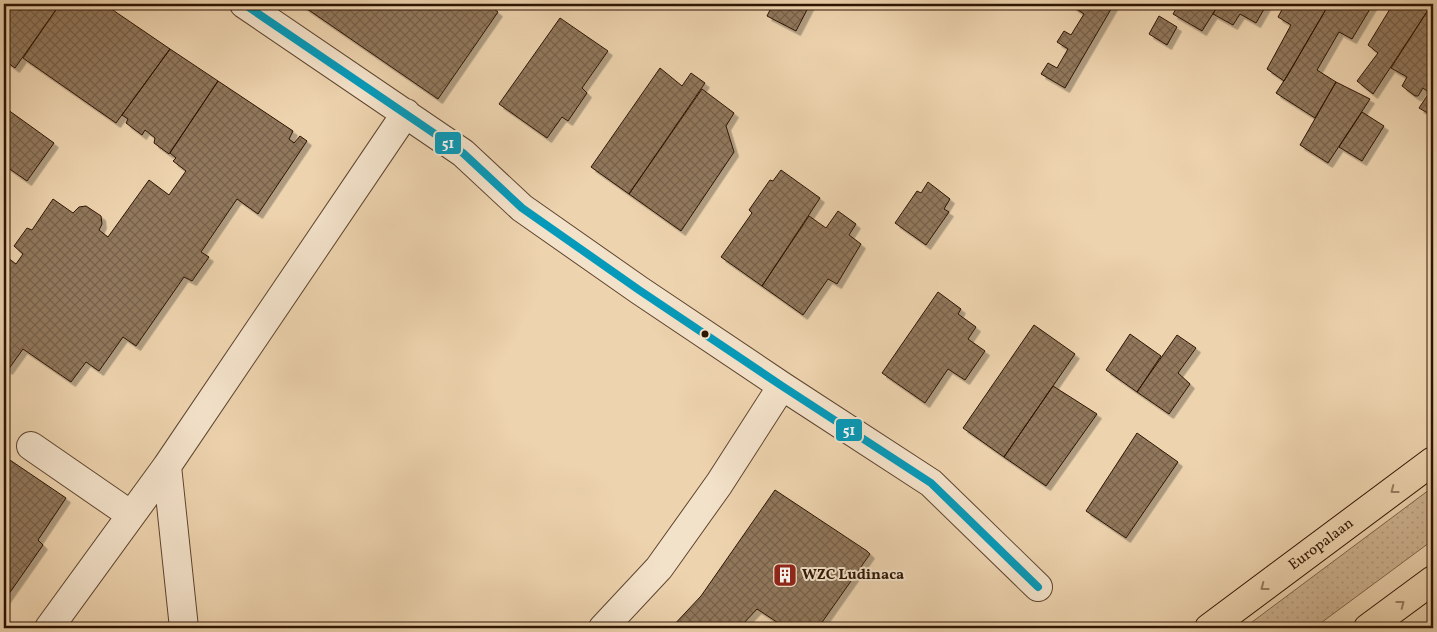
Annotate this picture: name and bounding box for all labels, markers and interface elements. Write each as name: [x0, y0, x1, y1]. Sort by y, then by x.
line badge: 51: [434, 131, 462, 155]
text: 51: [442, 135, 454, 154]
unlabelled marker: [700, 329, 710, 339]
line badge: 51: [835, 418, 863, 442]
text: 51: [843, 422, 855, 441]
one-way arrow: [1390, 484, 1400, 493]
street label: Europalaan: [1284, 513, 1358, 576]
building icon: WZC Ludinaca: [772, 562, 798, 588]
place label: WZC Ludinaca: [802, 565, 904, 586]
one-way arrow: [1260, 581, 1270, 590]
one-way arrow: [1395, 601, 1405, 610]

